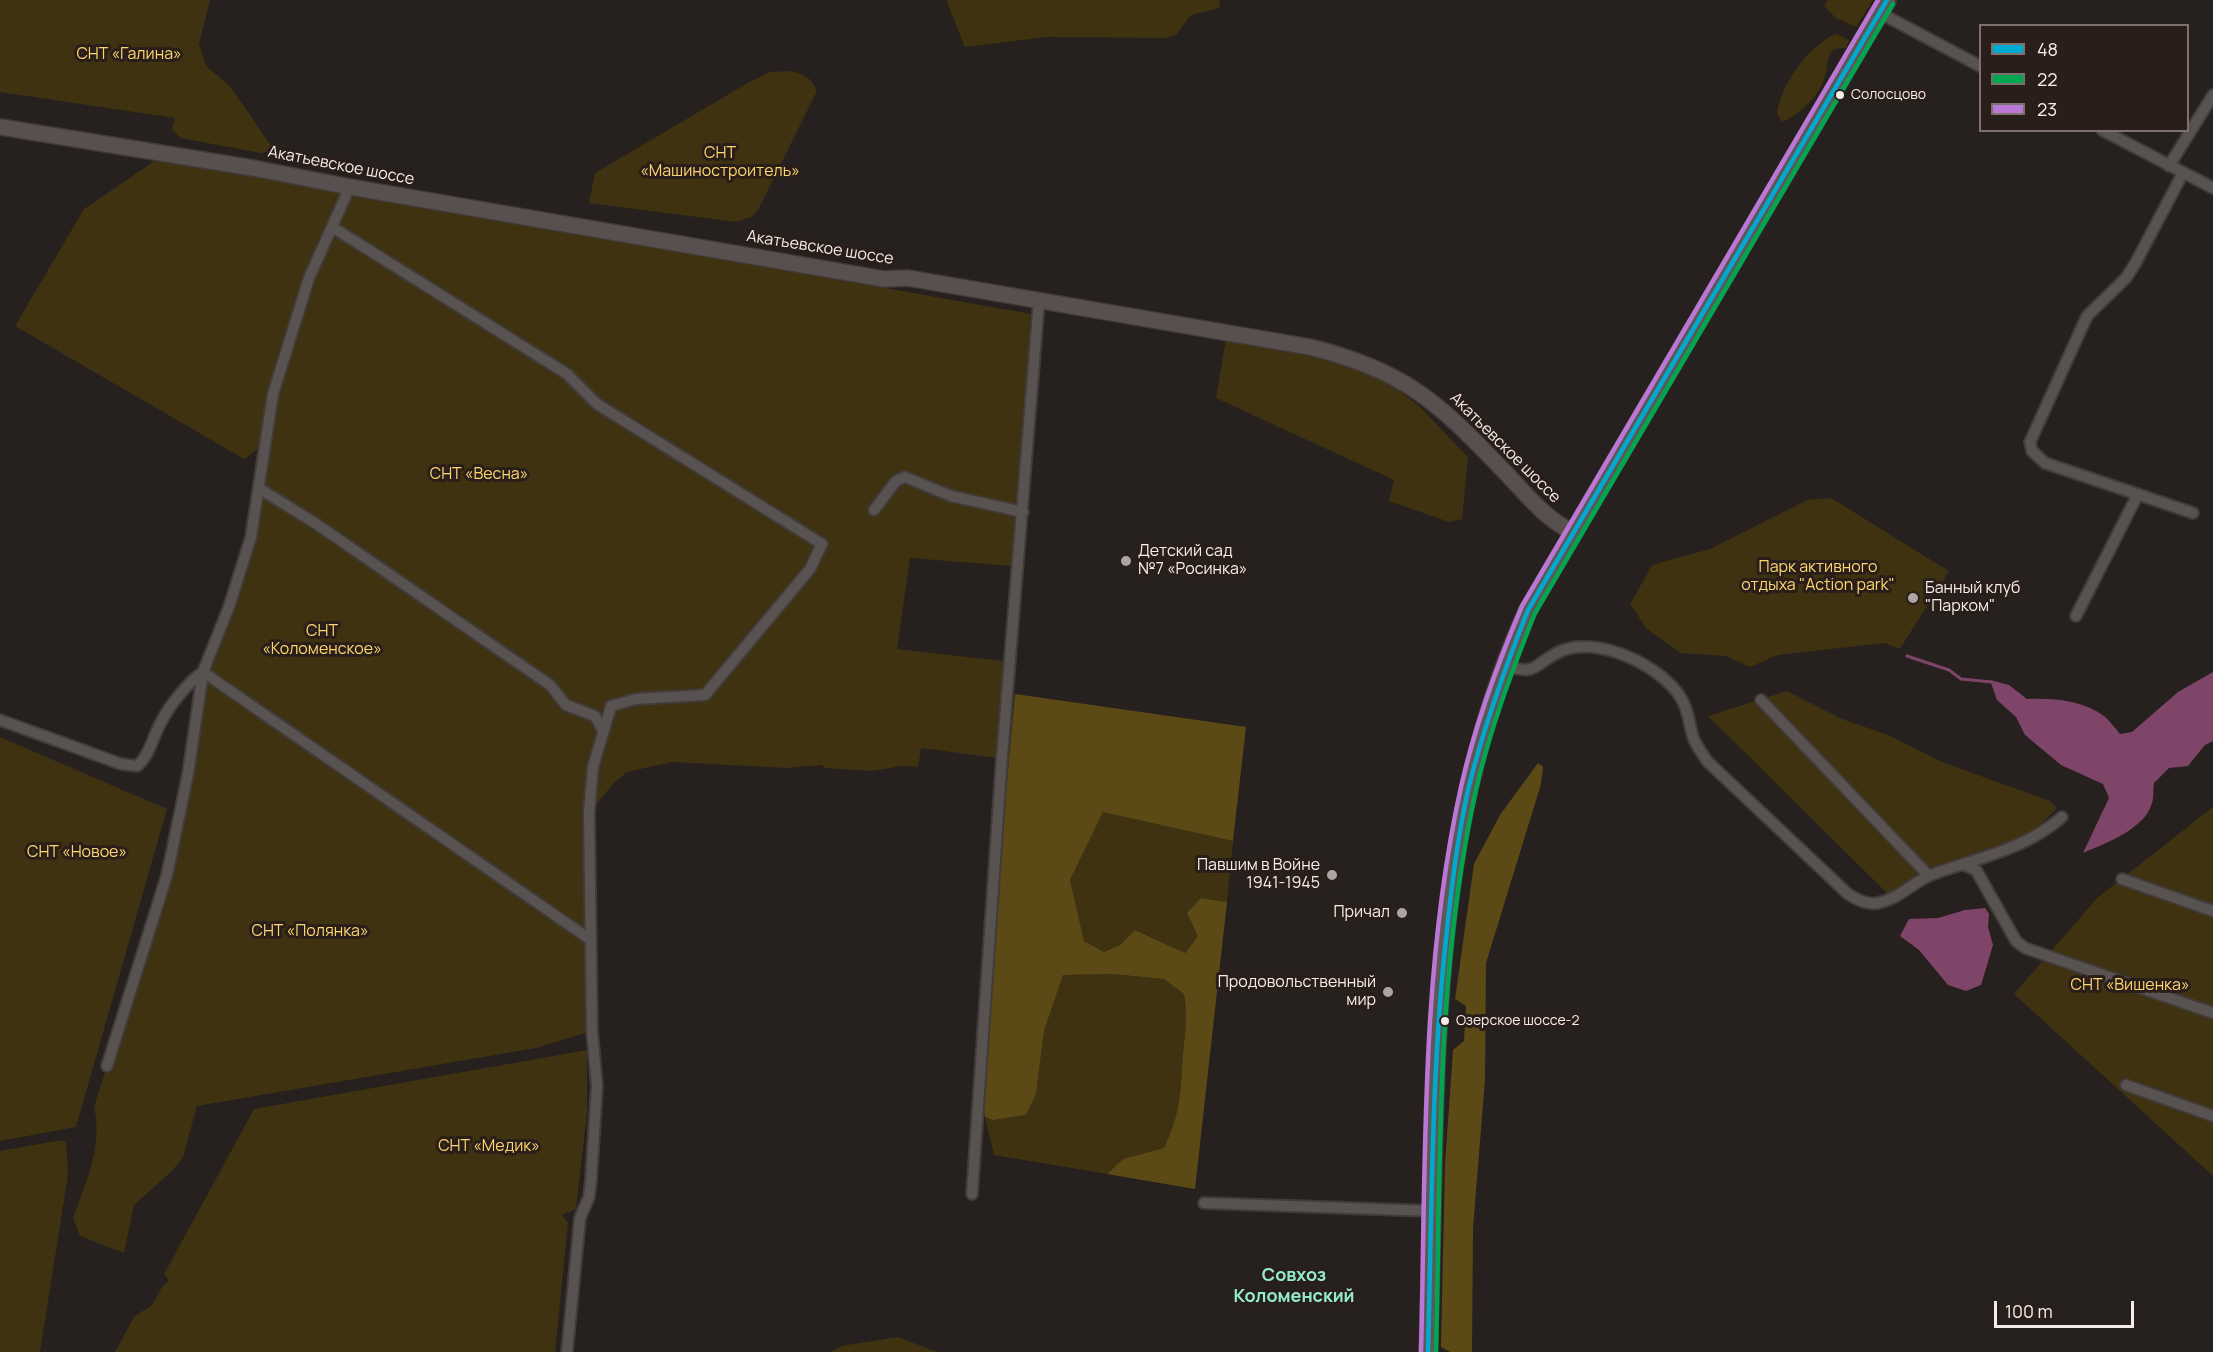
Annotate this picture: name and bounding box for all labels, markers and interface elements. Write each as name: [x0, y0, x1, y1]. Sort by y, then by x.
legend: [1979, 24, 2189, 132]
text: 48: [2037, 37, 2058, 61]
park label: СНТ «Галина»: [76, 45, 182, 65]
text: 22: [2037, 67, 2058, 91]
place label: Солосцово: [1851, 87, 1926, 103]
marker: Солосцово: [1834, 89, 1846, 101]
text: 23: [2037, 97, 2057, 121]
street label: Акатьевское шоссе: [266, 142, 416, 190]
park label: СНТ «Машиностроитель»: [640, 144, 800, 182]
street label: Акатьевское шоссе: [745, 227, 895, 269]
street label: Акатьевское шоссе: [1446, 389, 1564, 507]
park label: СНТ «Весна»: [430, 465, 528, 485]
place label: Детский сад №7 «Росинка»: [1138, 542, 1247, 580]
marker: Детский сад №7 «Росинка»: [1119, 554, 1133, 568]
park label: Парк активного отдыха "Action park": [1741, 558, 1895, 596]
place label: Банный клуб "Парком": [1925, 579, 2020, 617]
marker: Банный клуб "Парком": [1906, 591, 1920, 605]
park label: СНТ «Коломенское»: [262, 622, 382, 660]
park label: СНТ «Новое»: [27, 843, 127, 863]
place label: Павшим в Войне 1941-1945: [1197, 856, 1320, 894]
marker: Павшим в Войне 1941-1945: [1325, 868, 1339, 882]
place label: Причал: [1334, 903, 1390, 923]
marker: Причал: [1395, 906, 1409, 920]
park label: СНТ «Полянка»: [251, 922, 369, 942]
place label: Продовольственный мир: [1218, 973, 1376, 1011]
park label: СНТ «Вишенка»: [2071, 976, 2189, 996]
marker: Продовольственный мир: [1381, 985, 1395, 999]
place label: Озерское шоссе-2: [1456, 1013, 1579, 1029]
marker: Озерское шоссе-2: [1439, 1015, 1451, 1027]
park label: СНТ «Медик»: [438, 1137, 540, 1157]
district label: Совхоз Коломенский: [1233, 1265, 1355, 1308]
scale bar: [1997, 1289, 2136, 1327]
text: 100 m: [2005, 1299, 2053, 1323]

